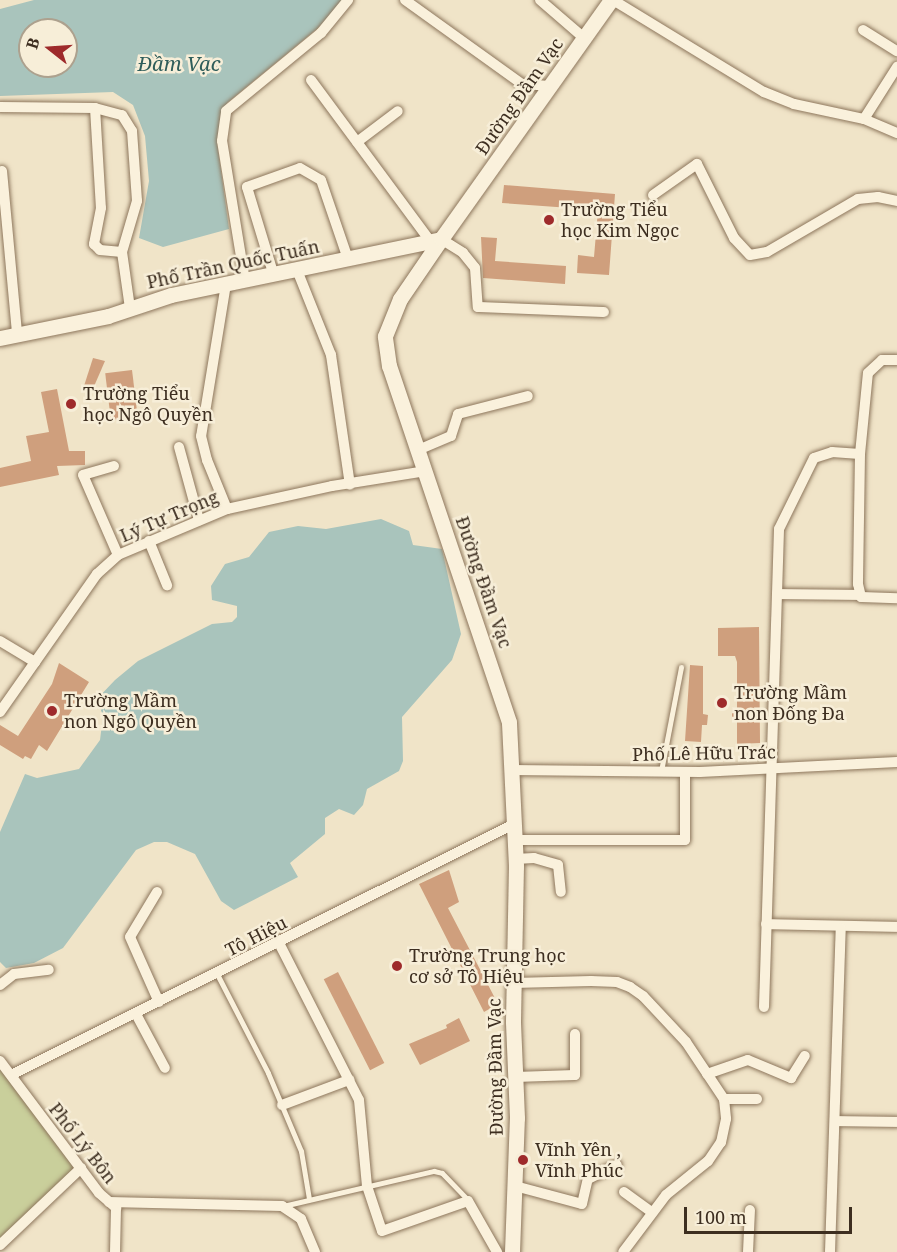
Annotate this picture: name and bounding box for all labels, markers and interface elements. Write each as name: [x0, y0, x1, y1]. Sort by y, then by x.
north arrow: [18, 18, 78, 78]
street label: Đường Đầm Vạc: [471, 33, 567, 159]
text: B: [21, 35, 45, 52]
water label: Đầm Vạc: [138, 51, 220, 75]
place label: Trường Tiểu học Kim Ngọc: [561, 199, 679, 242]
marker: Trường Tiểu học Kim Ngọc: [542, 213, 556, 227]
street label: Phố Trần Quốc Tuấn: [145, 235, 321, 293]
place label: Trường Tiểu học Ngô Quyền: [83, 383, 213, 426]
marker: Trường Tiểu học Ngô Quyền: [64, 397, 78, 411]
street label: Lý Tự Trọng: [117, 486, 221, 546]
street label: Đường Đầm Vạc: [451, 513, 517, 651]
place label: Trường Mầm non Đống Đa: [734, 682, 847, 724]
place label: Trường Mầm non Ngô Quyền: [64, 690, 197, 732]
marker: Trường Mầm non Đống Đa: [715, 696, 729, 710]
marker: Trường Mầm non Ngô Quyền: [45, 704, 59, 718]
street label: Phố Lê Hữu Trác: [632, 741, 776, 765]
street label: Tô Hiệu: [222, 911, 290, 961]
place label: Trường Trung học cơ sở Tô Hiệu: [409, 945, 566, 988]
marker: Trường Trung học cơ sở Tô Hiệu: [390, 959, 404, 973]
street label: Đường Đầm Vạc: [483, 998, 507, 1136]
street label: Phố Lý Bôn: [45, 1098, 121, 1188]
place label: Vĩnh Yên , Vĩnh Phúc: [535, 1139, 623, 1182]
marker: Vĩnh Yên , Vĩnh Phúc: [516, 1153, 530, 1167]
scale bar: [687, 1195, 855, 1233]
text: 100 m: [695, 1205, 747, 1229]

